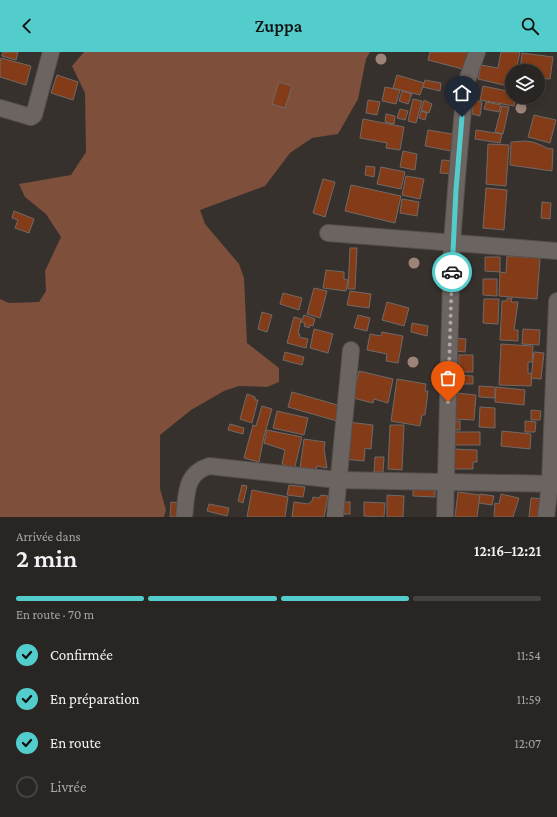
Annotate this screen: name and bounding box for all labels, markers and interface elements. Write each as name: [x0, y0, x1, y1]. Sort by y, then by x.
icon: back: [16, 15, 38, 37]
icon: search: [519, 15, 541, 37]
text: Zuppa: [255, 16, 302, 36]
map controls: [505, 64, 545, 104]
button: layers: [505, 64, 545, 104]
pin: [445, 76, 479, 117]
icon: home: [451, 82, 473, 104]
courier: [432, 252, 472, 292]
icon: car: [441, 261, 463, 283]
pin: [431, 361, 465, 402]
icon: bag: [437, 367, 459, 389]
text: Arrivée dans: [16, 529, 81, 544]
text: 12:16–12:21: [474, 543, 541, 559]
text: 2 min: [16, 544, 77, 573]
text: En route · 70 m: [16, 607, 94, 622]
icon: check: [16, 644, 38, 666]
text: Confirmée: [50, 647, 113, 663]
text: 11:54: [517, 648, 541, 663]
icon: check: [16, 688, 38, 710]
text: En préparation: [50, 691, 140, 707]
text: 11:59: [517, 692, 541, 707]
icon: check: [16, 732, 38, 754]
text: En route: [50, 735, 101, 751]
text: 12:07: [514, 736, 541, 751]
text: Livrée: [50, 779, 87, 795]

